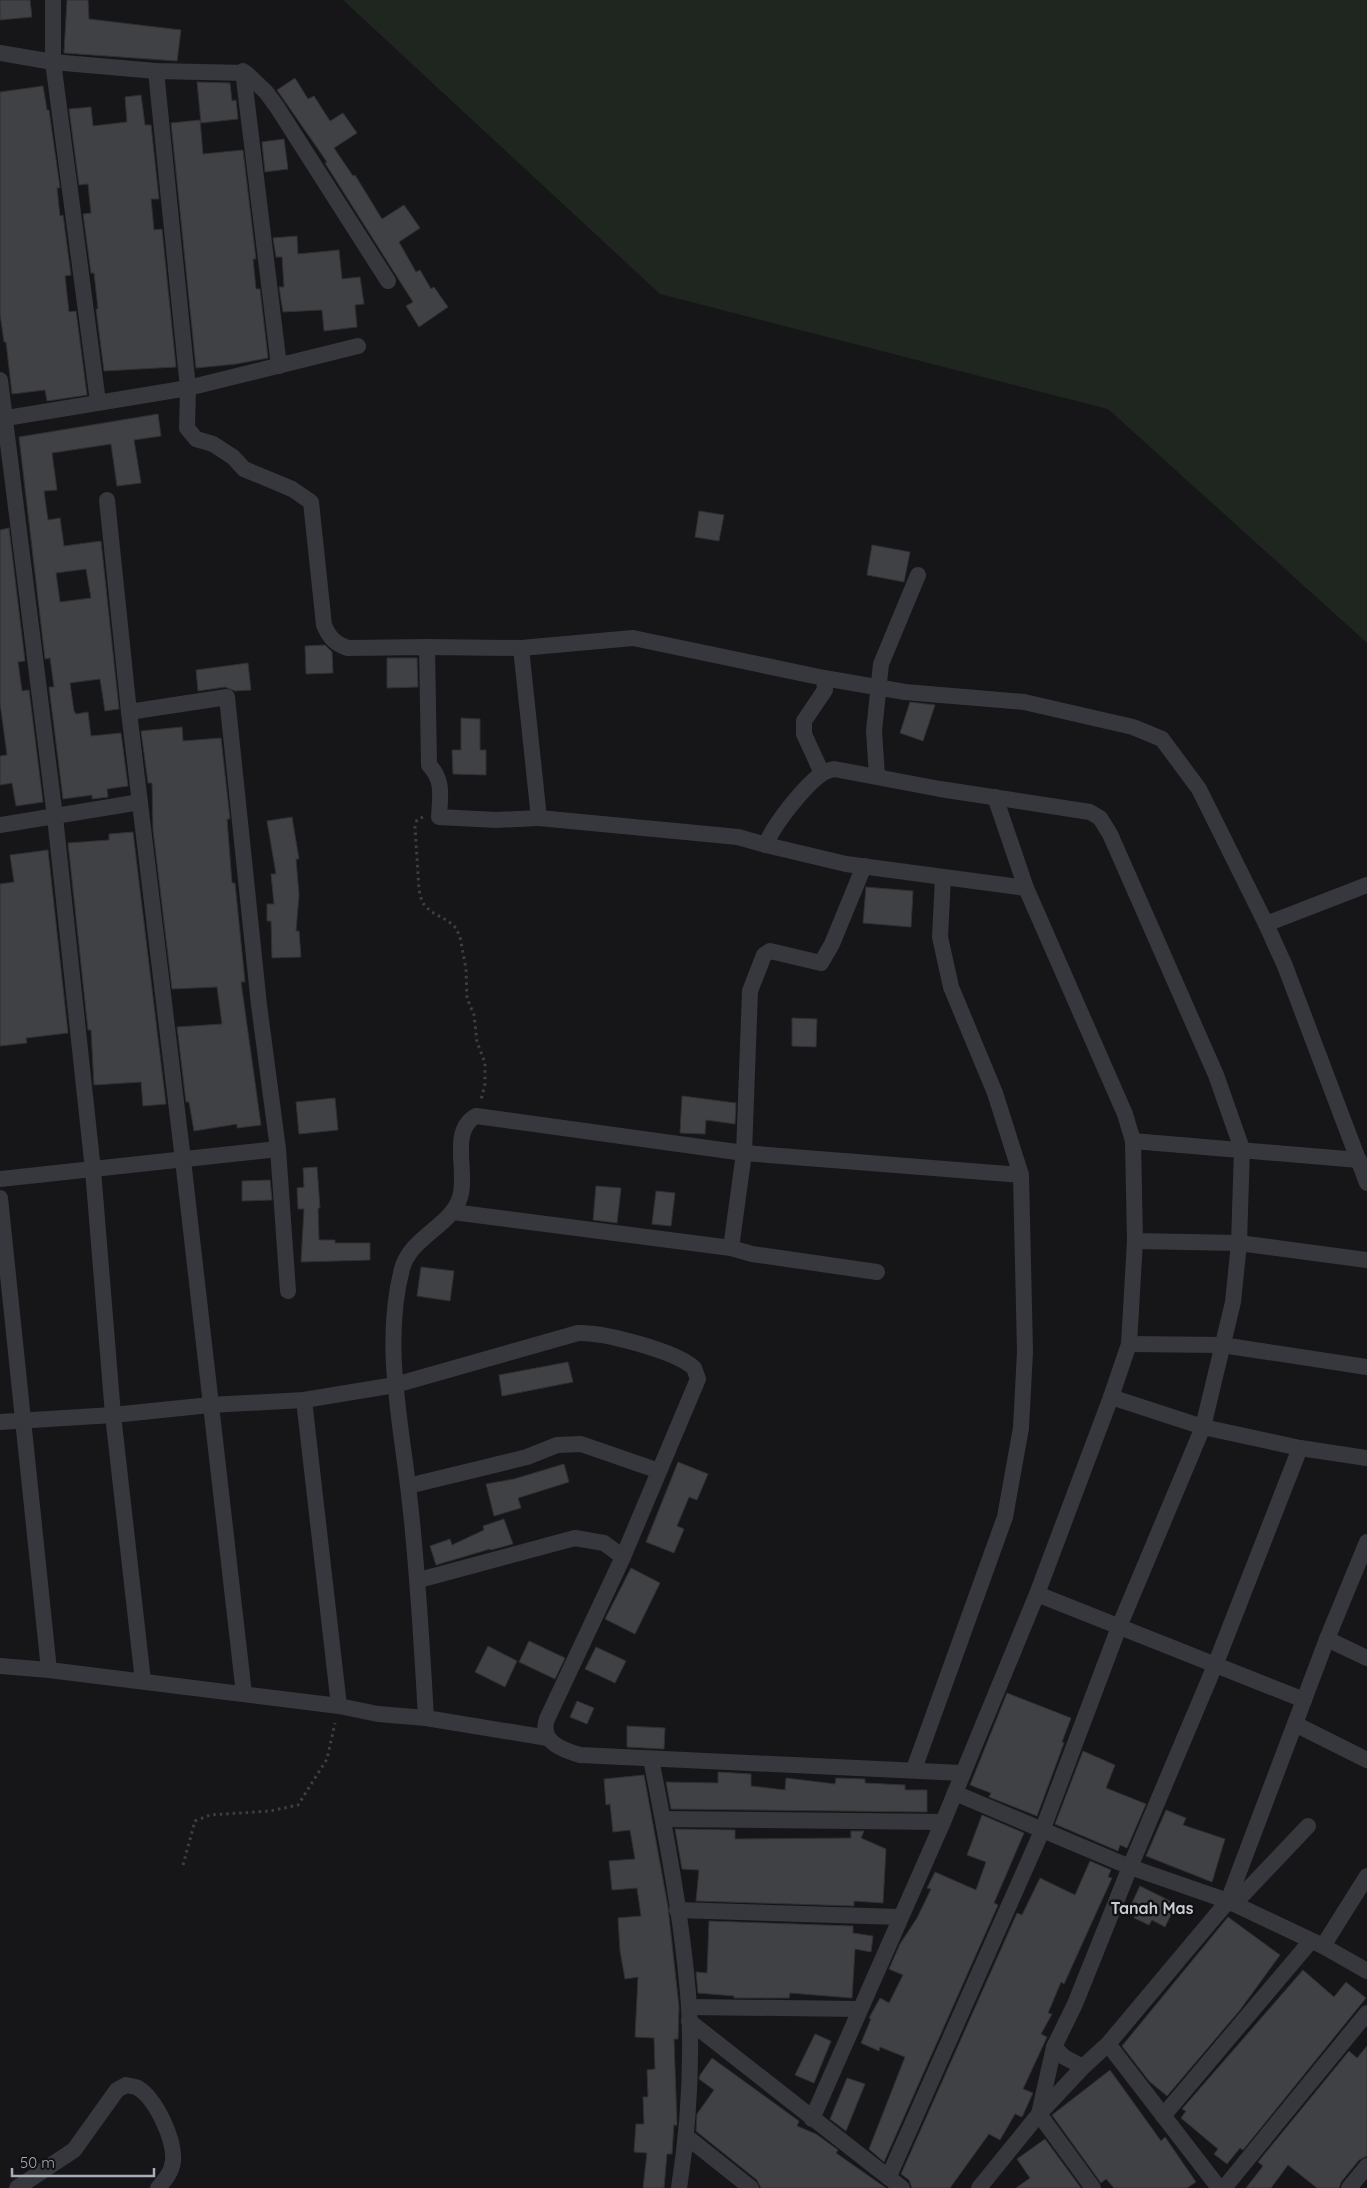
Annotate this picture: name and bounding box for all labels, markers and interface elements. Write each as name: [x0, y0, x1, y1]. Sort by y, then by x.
district label: Tanah Mas: [1111, 1898, 1194, 1918]
scale bar: [12, 2146, 155, 2178]
text: 50 m: [20, 2153, 55, 2172]

